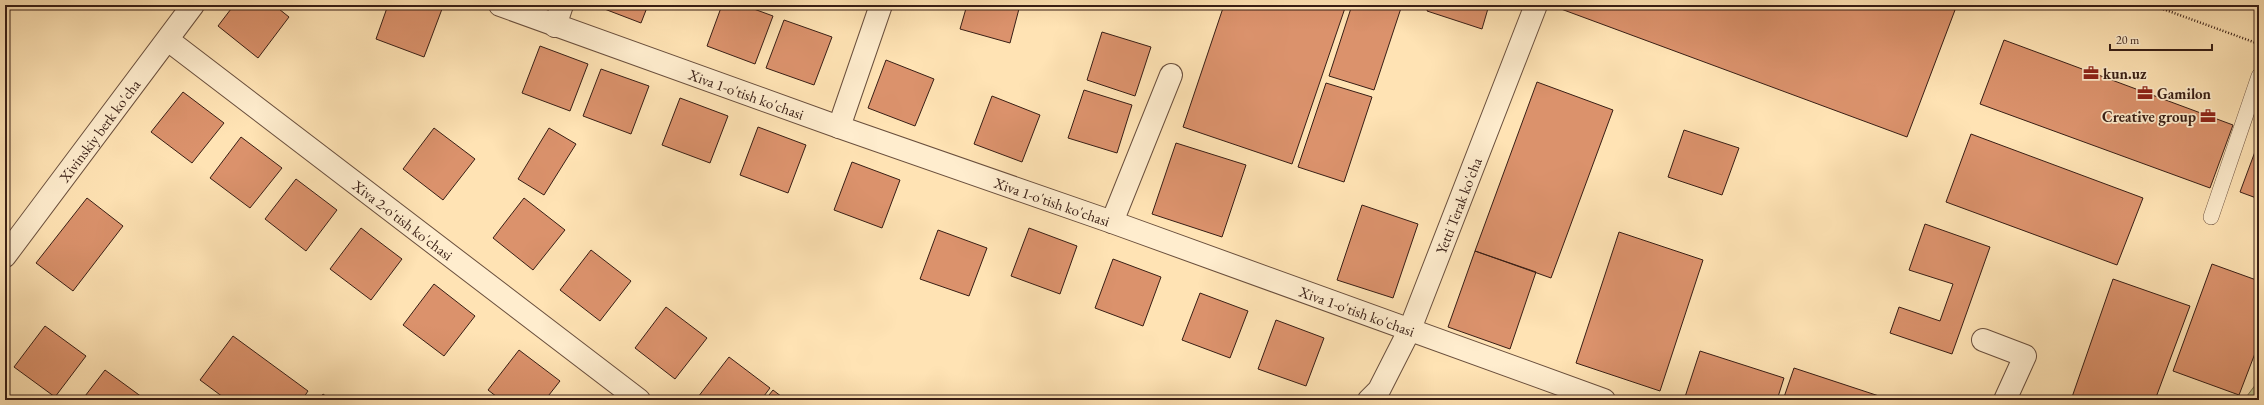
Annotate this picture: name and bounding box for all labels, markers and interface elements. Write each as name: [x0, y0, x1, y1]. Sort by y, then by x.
scale bar: [2110, 26, 2212, 52]
text: 20 m: [2116, 32, 2140, 48]
street label: Xiva 1-o'tish ko'chasi: [685, 64, 807, 123]
office icon: kun.uz: [2082, 64, 2100, 82]
place label: kun.uz: [2103, 64, 2147, 83]
street label: Xivinskiy berk ko'cha: [54, 75, 144, 186]
office icon: Gamilon: [2136, 84, 2154, 102]
place label: Gamilon: [2157, 84, 2211, 103]
place label: Creative group: [2102, 107, 2196, 126]
office icon: Creative group: [2199, 107, 2217, 125]
street label: Yetti Terak ko'cha: [1431, 155, 1485, 257]
street label: Xiva 1-o'tish ko'chasi: [991, 172, 1113, 230]
street label: Xiva 2-o'tish ko'chasi: [348, 175, 457, 264]
street label: Xiva 1-o'tish ko'chasi: [1296, 281, 1418, 340]

